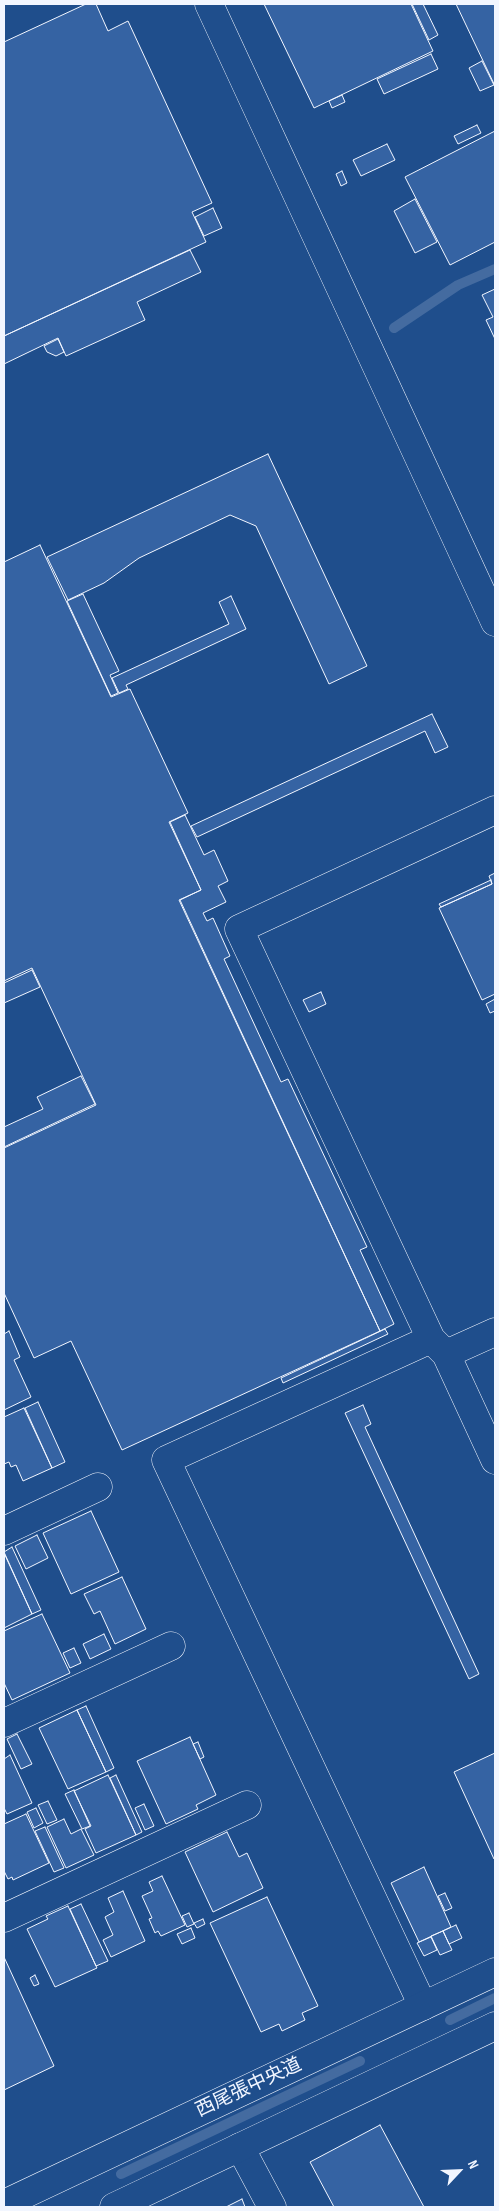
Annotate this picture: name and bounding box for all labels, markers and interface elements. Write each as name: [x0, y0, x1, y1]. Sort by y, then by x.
street label: 西尾張中央道: [193, 2054, 305, 2122]
north arrow: [434, 2146, 484, 2196]
text: N: [464, 2157, 482, 2171]

